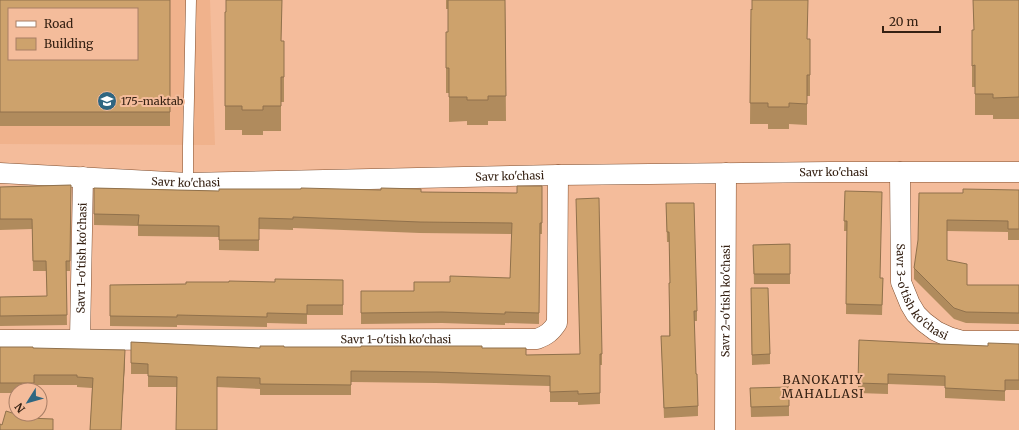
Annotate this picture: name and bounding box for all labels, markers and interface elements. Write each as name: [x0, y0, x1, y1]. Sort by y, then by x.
legend: [8, 8, 138, 60]
scale bar: [883, 8, 940, 34]
text: 20 m: [889, 14, 918, 29]
text: Road: [44, 16, 73, 31]
text: Building: [44, 36, 94, 51]
school or university icon: 175-maktab: [96, 90, 118, 112]
place label: 175-maktab: [121, 94, 184, 108]
street label: Savr ko'chasi: [799, 165, 869, 179]
street label: Savr ko'chasi: [475, 168, 545, 184]
street label: Savr ko'chasi: [151, 174, 221, 190]
street label: Savr 1-o'tish ko'chasi: [73, 202, 90, 314]
street label: Savr 2-o'tish ko'chasi: [718, 244, 733, 357]
street label: Savr 3-o'tish ko'chasi: [894, 244, 951, 343]
street label: Savr 1-o'tish ko'chasi: [341, 332, 452, 346]
district label: BANOKATIY MAHALLASI: [782, 372, 864, 401]
north arrow: [8, 382, 48, 422]
text: N: [12, 400, 28, 416]

